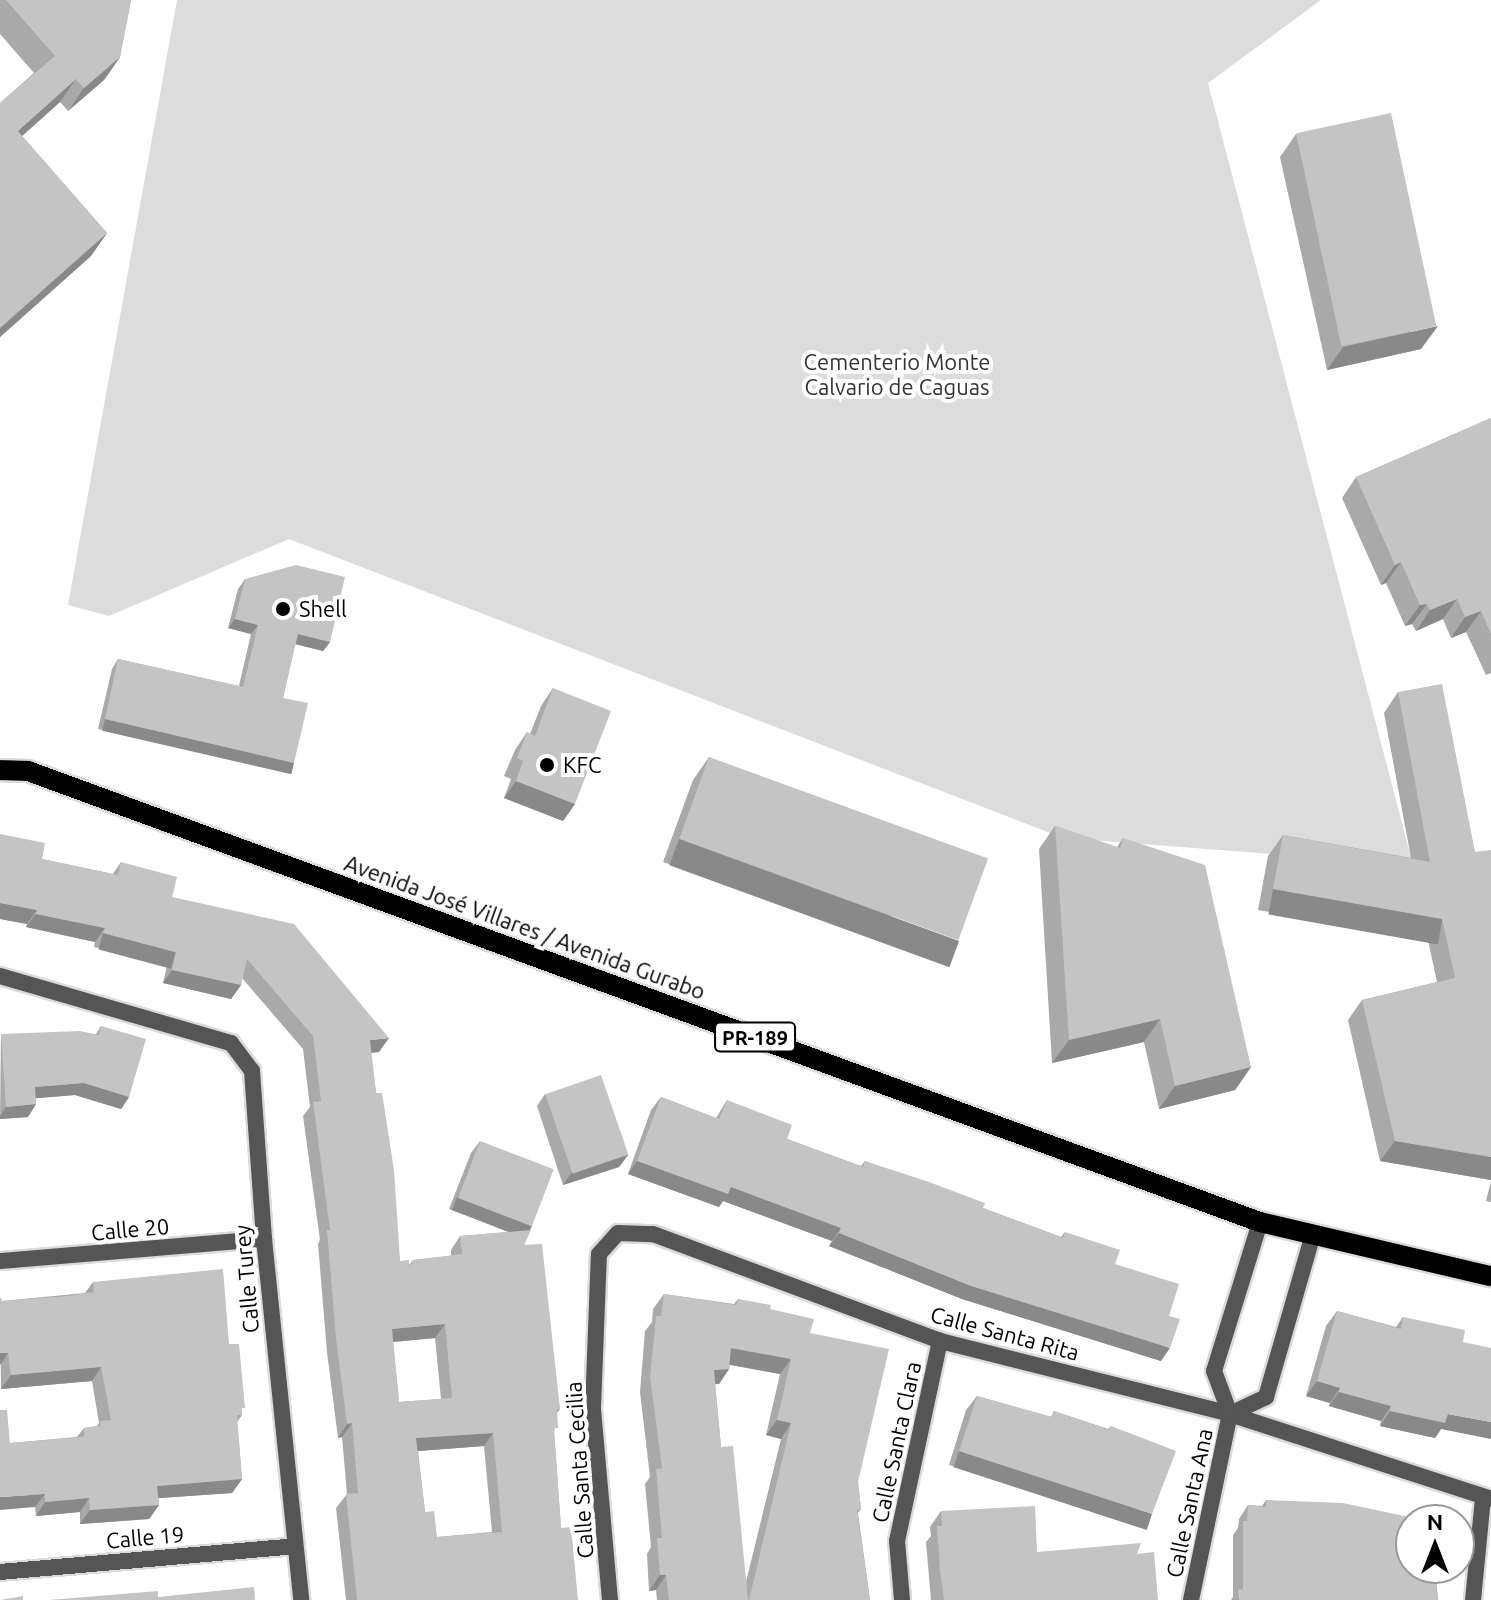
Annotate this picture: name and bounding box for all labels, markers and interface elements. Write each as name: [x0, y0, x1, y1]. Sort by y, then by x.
park label: Cementerio Monte Calvario de Caguas: [804, 348, 990, 400]
place label: Shell: [299, 596, 347, 622]
marker: Shell: [274, 600, 292, 618]
place label: KFC: [563, 752, 601, 778]
marker: KFC: [538, 756, 556, 774]
street label: Avenida José Villares / Avenida Gurabo: [341, 849, 709, 1005]
road number: PR-189: [713, 1021, 797, 1053]
street label: Calle 20: [90, 1212, 170, 1246]
street label: Calle Turey: [228, 1224, 264, 1334]
street label: Calle Santa Rita: [928, 1300, 1082, 1366]
street label: Calle Santa Clara: [866, 1359, 926, 1525]
street label: Calle Santa Cecilia: [560, 1381, 598, 1559]
street label: Calle Santa Ana: [1160, 1426, 1218, 1580]
north arrow: [1395, 1504, 1475, 1584]
text: N: [1427, 1509, 1443, 1534]
street label: Calle 19: [105, 1520, 185, 1554]

